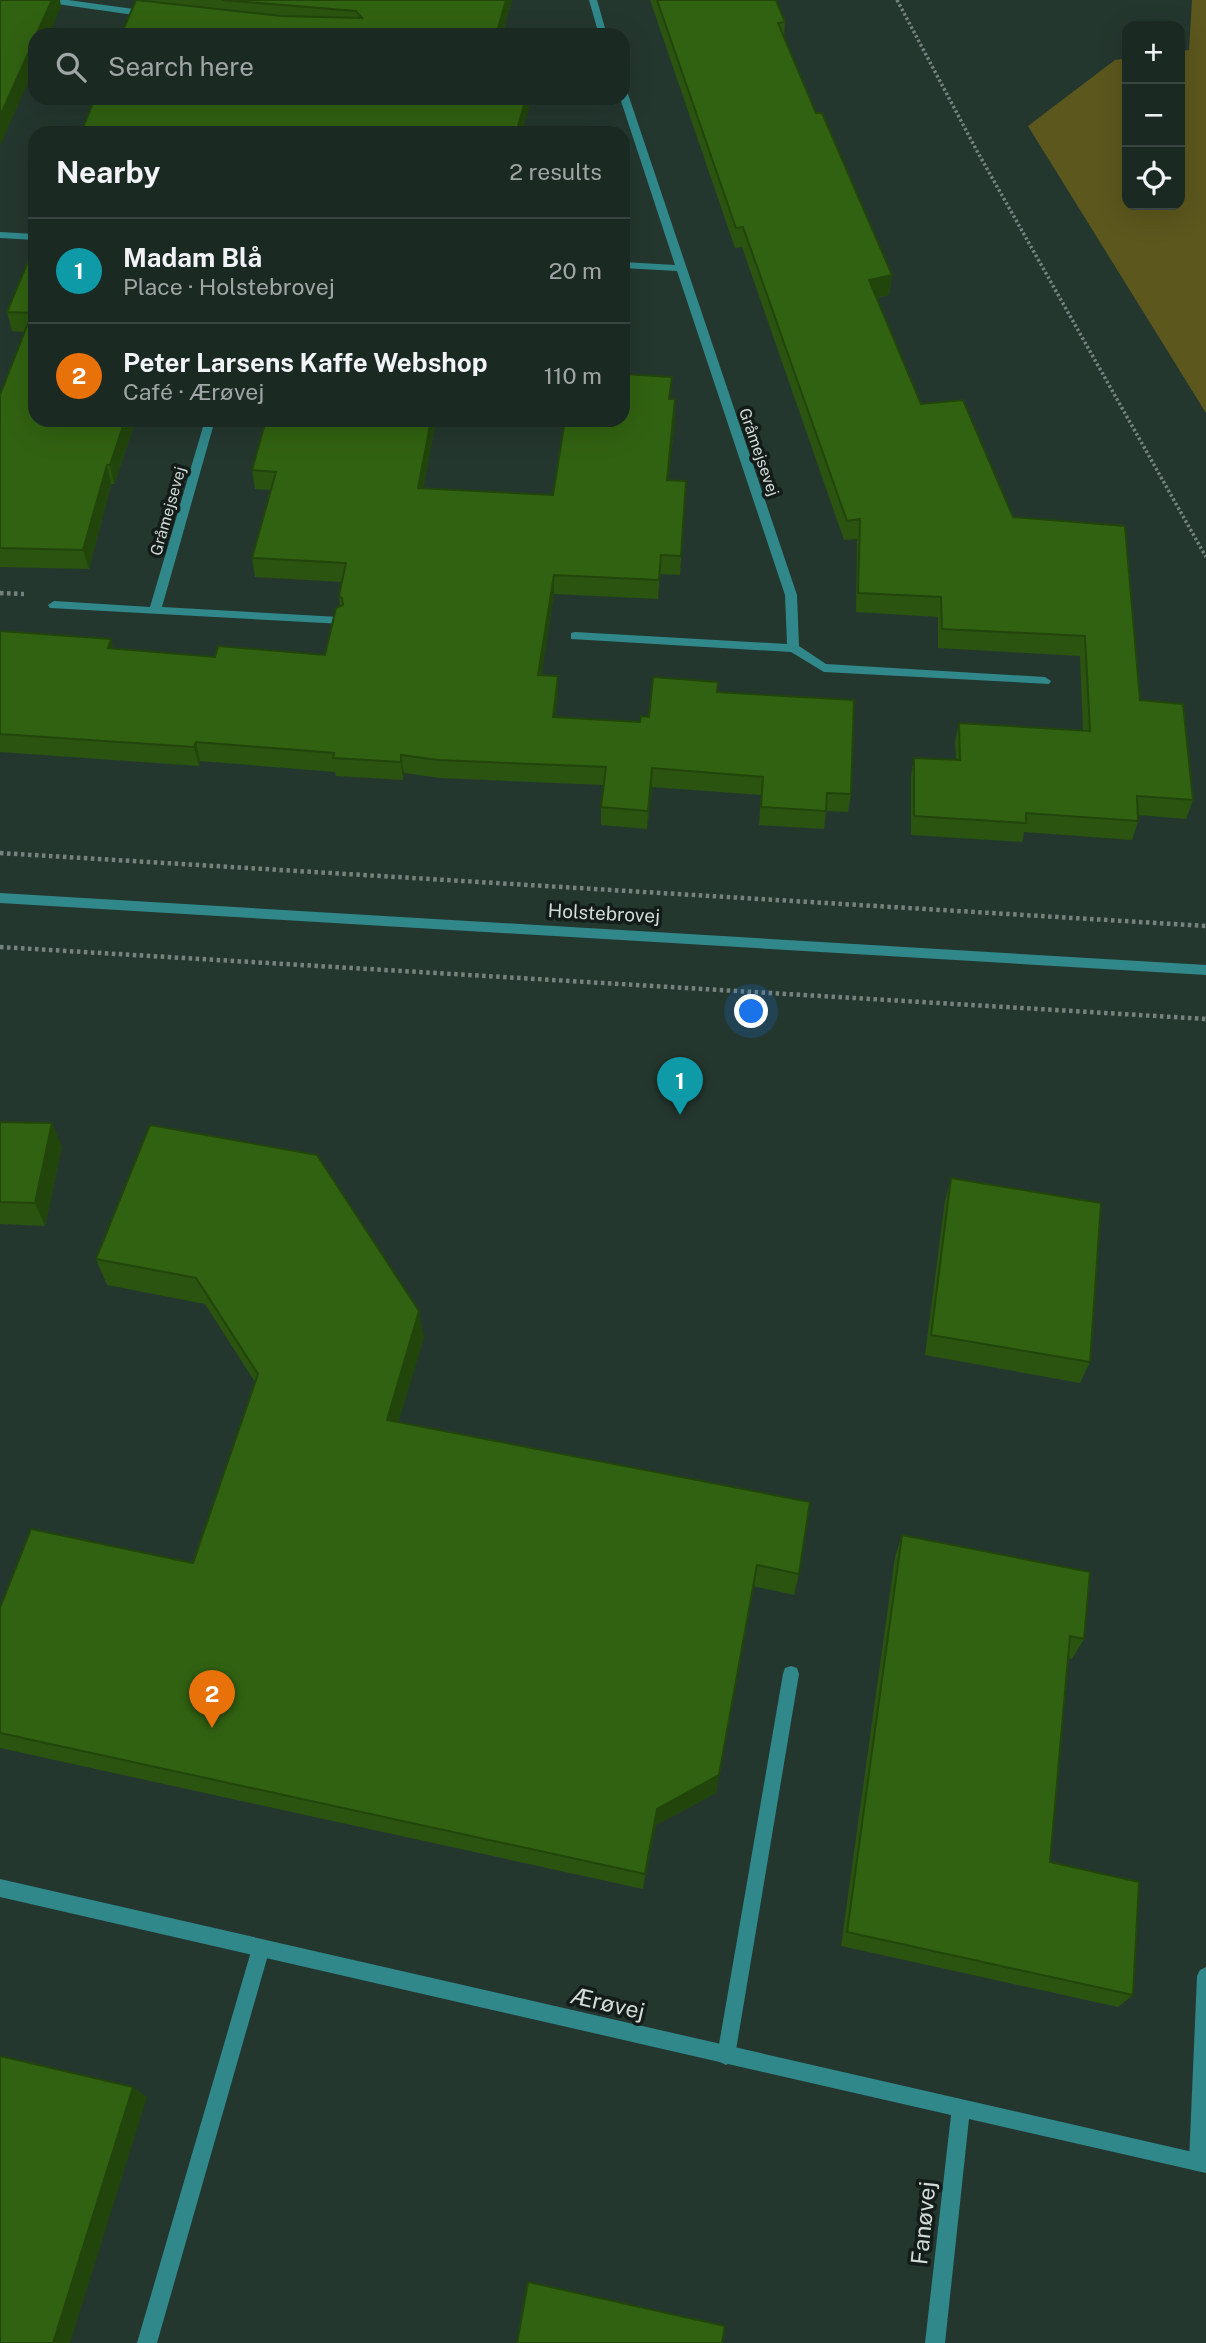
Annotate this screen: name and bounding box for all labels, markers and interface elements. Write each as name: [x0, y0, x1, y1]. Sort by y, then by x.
map controls: [1122, 21, 1185, 210]
button: +: [1122, 21, 1185, 84]
search box: [28, 28, 630, 105]
icon: search: [52, 48, 90, 86]
text: Search here: [108, 51, 254, 82]
button: −: [1122, 84, 1185, 147]
button: locate: [1122, 147, 1185, 210]
text: Nearby: [56, 154, 160, 190]
text: 2 results: [509, 158, 602, 185]
text: Madam Blå: [123, 242, 262, 273]
text: 1: [74, 257, 84, 284]
text: 20 m: [549, 257, 602, 284]
text: Place · Holstebrovej: [123, 273, 335, 300]
text: Peter Larsens Kaffe Webshop: [123, 347, 487, 378]
text: 2: [72, 362, 86, 389]
text: 110 m: [544, 362, 602, 389]
text: Café · Ærøvej: [123, 378, 264, 405]
street label: Gråmejsevej: [735, 405, 783, 499]
street label: Gråmejsevej: [146, 464, 190, 558]
street label: Holstebrovej: [547, 899, 661, 927]
your location: [734, 994, 768, 1028]
pin: 1: [657, 1057, 703, 1115]
pin: 2: [189, 1670, 235, 1728]
street label: Ærøvej: [568, 1981, 648, 2025]
street label: Fanøvej: [905, 2180, 941, 2266]

